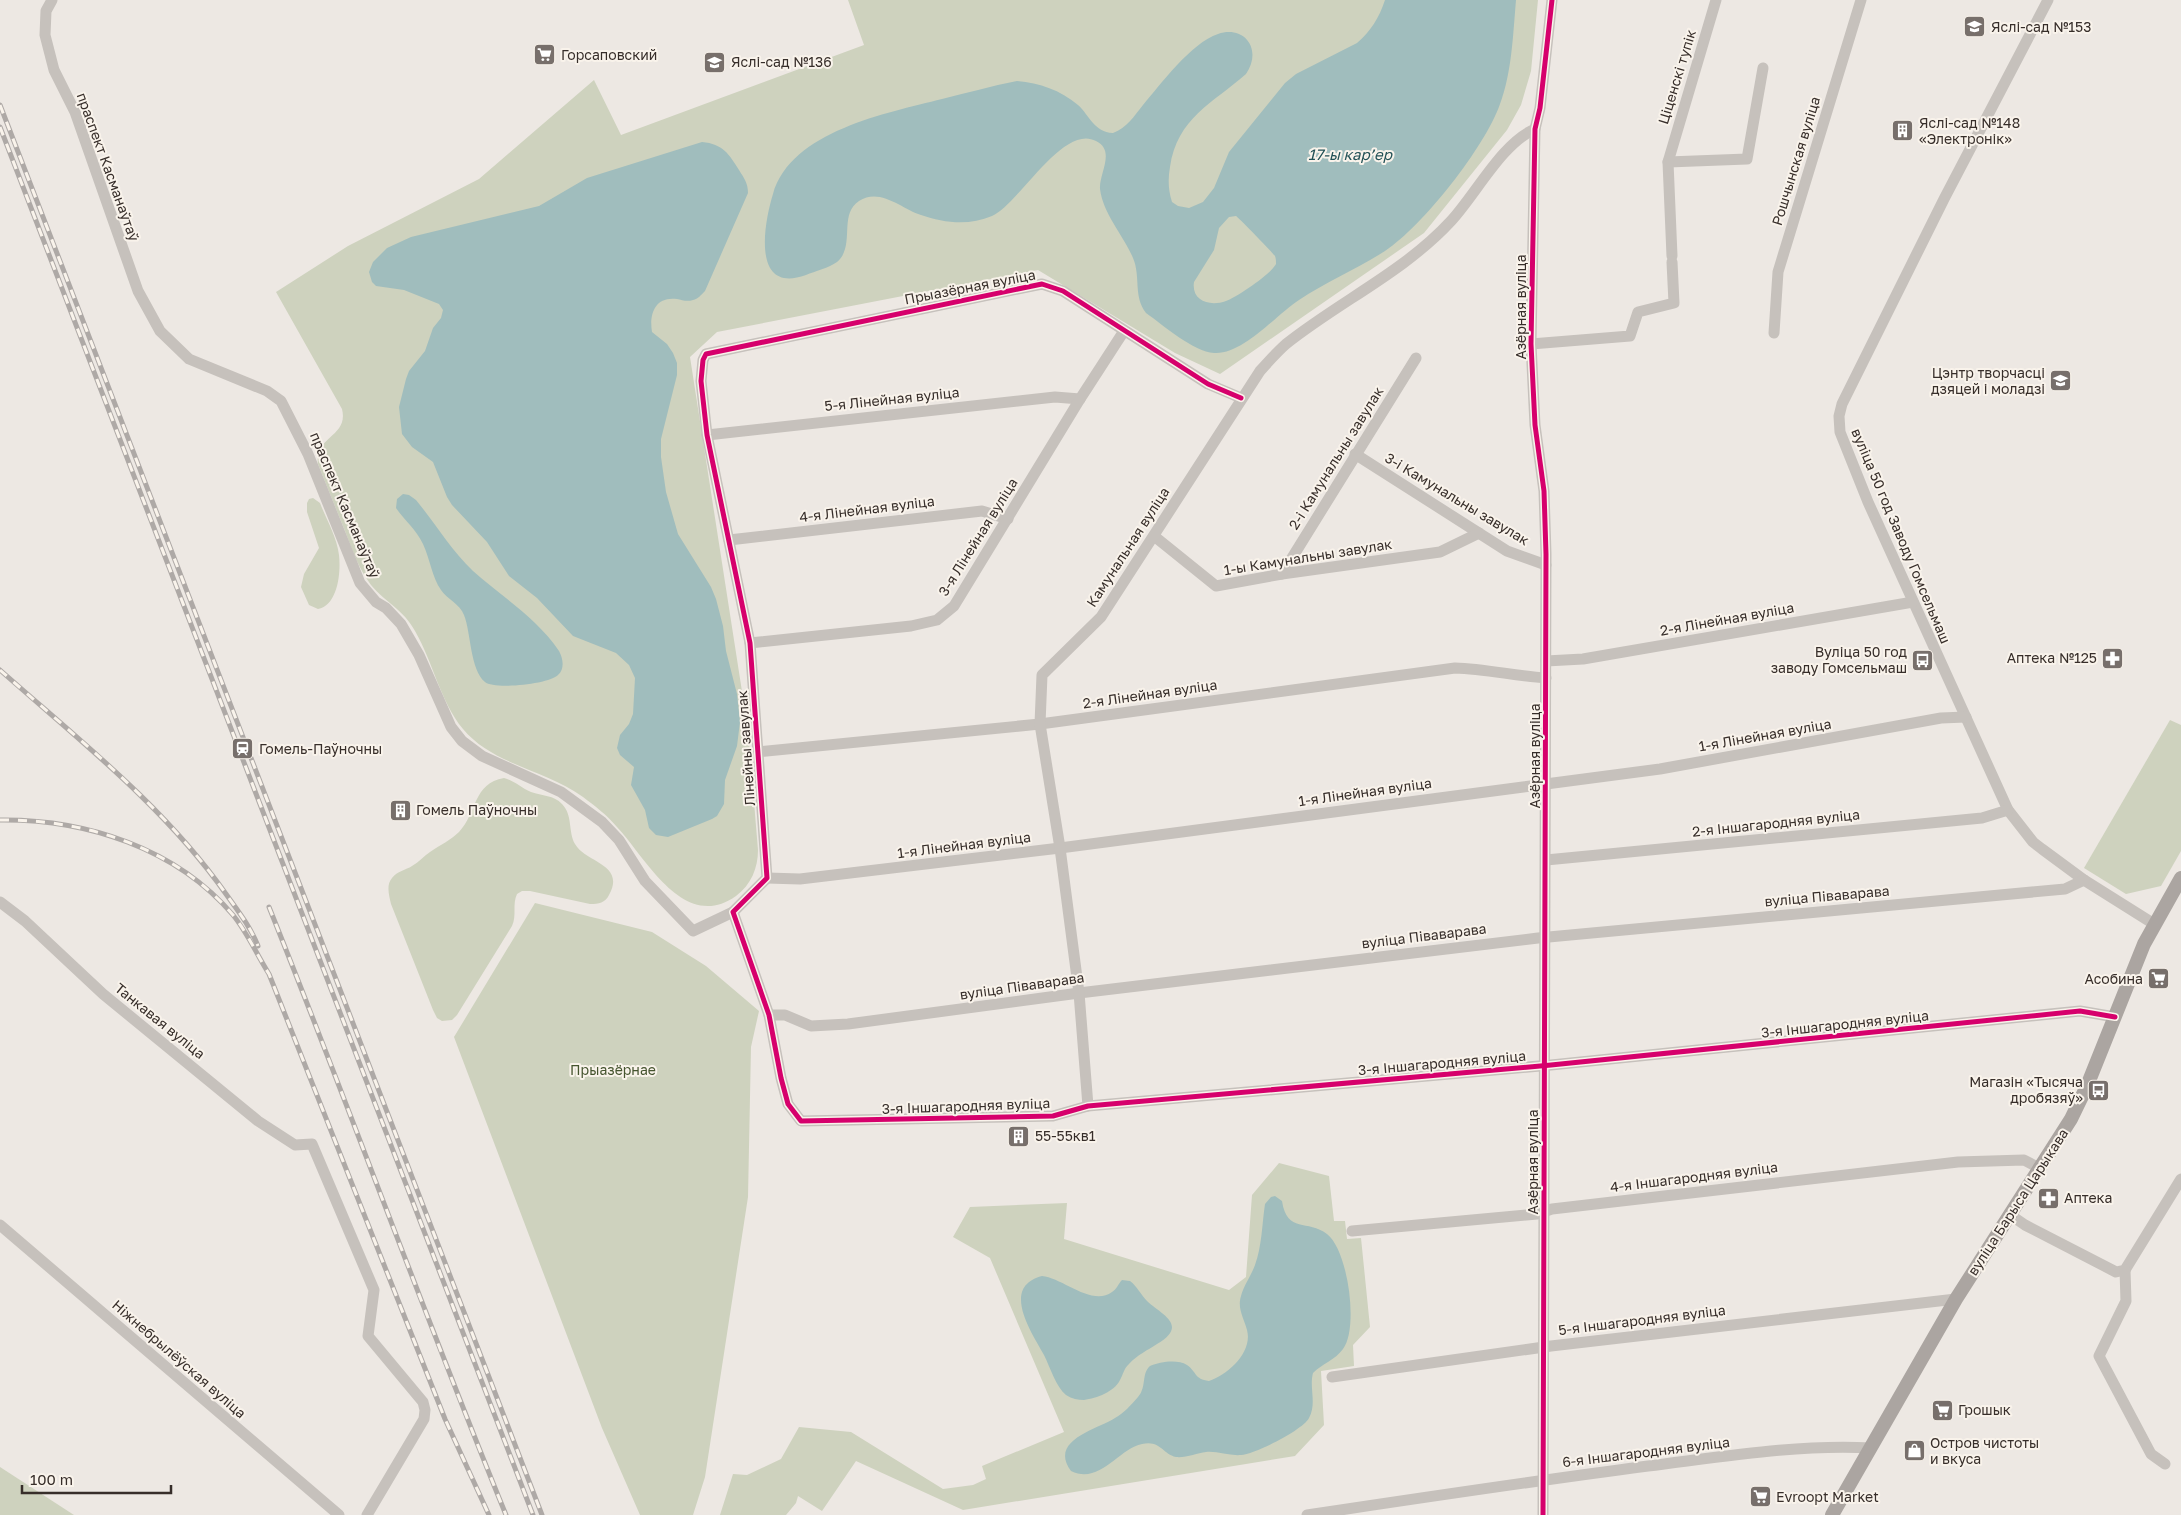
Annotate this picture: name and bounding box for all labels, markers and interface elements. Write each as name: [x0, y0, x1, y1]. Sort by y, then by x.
school or university icon: Яслі-сад №153: [1963, 15, 1987, 39]
place label: Яслі-сад №153: [1991, 18, 2091, 35]
street label: Ціценскі тупік: [1654, 28, 1699, 126]
supermarket icon: Горсаповский: [533, 43, 557, 67]
place label: Горсаповский: [561, 46, 657, 63]
school or university icon: Яслі-сад №136: [703, 50, 727, 74]
place label: Яслі-сад №136: [731, 53, 832, 70]
street label: праспект Касманаўтаў: [74, 90, 143, 244]
street label: Рошчынская вуліца: [1768, 94, 1823, 227]
place label: Яслі-сад №148 «Электронік»: [1919, 114, 2020, 147]
building icon: Яслі-сад №148 «Электронік»: [1891, 119, 1915, 143]
water label: 17-ы кар’ер: [1308, 145, 1394, 163]
street label: Азёрная вуліца: [1512, 254, 1529, 360]
street label: Прыазёрная вуліца: [903, 265, 1037, 308]
place label: Цэнтр творчасці дзяцей і моладзі: [1931, 364, 2045, 397]
school or university icon: Цэнтр творчасці дзяцей і моладзі: [2049, 369, 2073, 393]
street label: 5-я Лінейная вуліца: [824, 383, 960, 414]
street label: 2-і Камунальны завулак: [1285, 383, 1387, 532]
street label: вуліца 50 год Заводу Гомсельмаш: [1848, 426, 1955, 646]
street label: праспект Касманаўтаў: [307, 429, 384, 581]
street label: 3-і Камунальны завулак: [1382, 449, 1532, 548]
street label: 3-я Лінейная вуліца: [934, 475, 1021, 599]
street label: Камунальная вуліца: [1083, 484, 1173, 610]
street label: 4-я Лінейная вуліца: [798, 492, 936, 525]
street label: 1-ы Камунальны завулак: [1223, 535, 1393, 578]
street label: 2-я Лінейная вуліца: [1659, 598, 1795, 639]
place label: Вуліца 50 год заводу Гомсельмаш: [1771, 643, 1908, 676]
pharmacy icon: Аптека №125: [2101, 646, 2125, 670]
bus stop icon: Вуліца 50 год заводу Гомсельмаш: [1911, 648, 1935, 672]
place label: Аптека №125: [2007, 649, 2097, 666]
street label: 2-я Лінейная вуліца: [1082, 676, 1218, 711]
street label: Лінейны завулак: [733, 690, 758, 806]
street label: Азёрная вуліца: [1526, 703, 1543, 809]
street label: 1-я Лінейная вуліца: [1697, 714, 1833, 755]
station icon: Гомель-Паўночны: [231, 737, 255, 761]
place label: Гомель-Паўночны: [259, 740, 382, 757]
street label: 1-я Лінейная вуліца: [1297, 774, 1433, 809]
building icon: Гомель Паўночны: [388, 798, 412, 822]
place label: Гомель Паўночны: [416, 801, 537, 818]
street label: 2-я Іншагародняя вуліца: [1691, 805, 1861, 840]
street label: 1-я Лінейная вуліца: [896, 828, 1032, 861]
street label: вуліца Піваварава: [1764, 882, 1890, 909]
street label: вуліца Піваварава: [1361, 919, 1487, 952]
supermarket icon: Асобина: [2147, 967, 2171, 991]
street label: вуліца Піваварава: [959, 968, 1085, 1003]
place label: Асобина: [2084, 970, 2143, 987]
street label: Танкавая вуліца: [112, 979, 209, 1062]
street label: 3-я Іншагародняя вуліца: [1760, 1006, 1930, 1041]
street label: 3-я Іншагародняя вуліца: [1357, 1047, 1527, 1078]
park label: Прыазёрнае: [570, 1061, 656, 1078]
place label: Магазін «Тысяча дробязяў»: [1969, 1073, 2083, 1106]
bus stop icon: Магазін «Тысяча дробязяў»: [2087, 1078, 2111, 1102]
street label: 3-я Іншагародняя вуліца: [882, 1094, 1050, 1117]
street label: Азёрная вуліца: [1524, 1109, 1541, 1215]
building icon: 55-55кв1: [1007, 1124, 1031, 1148]
street label: вуліца Барыса Царыкава: [1964, 1125, 2071, 1278]
place label: 55-55кв1: [1035, 1127, 1096, 1144]
street label: 4-я Іншагародняя вуліца: [1609, 1158, 1779, 1195]
pharmacy icon: Аптека: [2036, 1186, 2060, 1210]
place label: Аптека: [2064, 1189, 2112, 1206]
street label: Ніжнебрылёўская вуліца: [109, 1296, 250, 1421]
street label: 5-я Іншагародняя вуліца: [1557, 1301, 1727, 1338]
supermarket icon: Грошык: [1930, 1398, 1954, 1422]
place label: Грошык: [1958, 1401, 2011, 1418]
street label: 6-я Іншагародняя вуліца: [1561, 1433, 1731, 1470]
place label: Остров чистоты и вкуса: [1930, 1434, 2039, 1467]
shop icon: Остров чистоты и вкуса: [1902, 1439, 1926, 1463]
scale bar: [22, 1462, 171, 1494]
text: 100 m: [30, 1470, 73, 1488]
supermarket icon: Evroopt Market: [1748, 1485, 1772, 1509]
place label: Evroopt Market: [1776, 1488, 1879, 1505]

